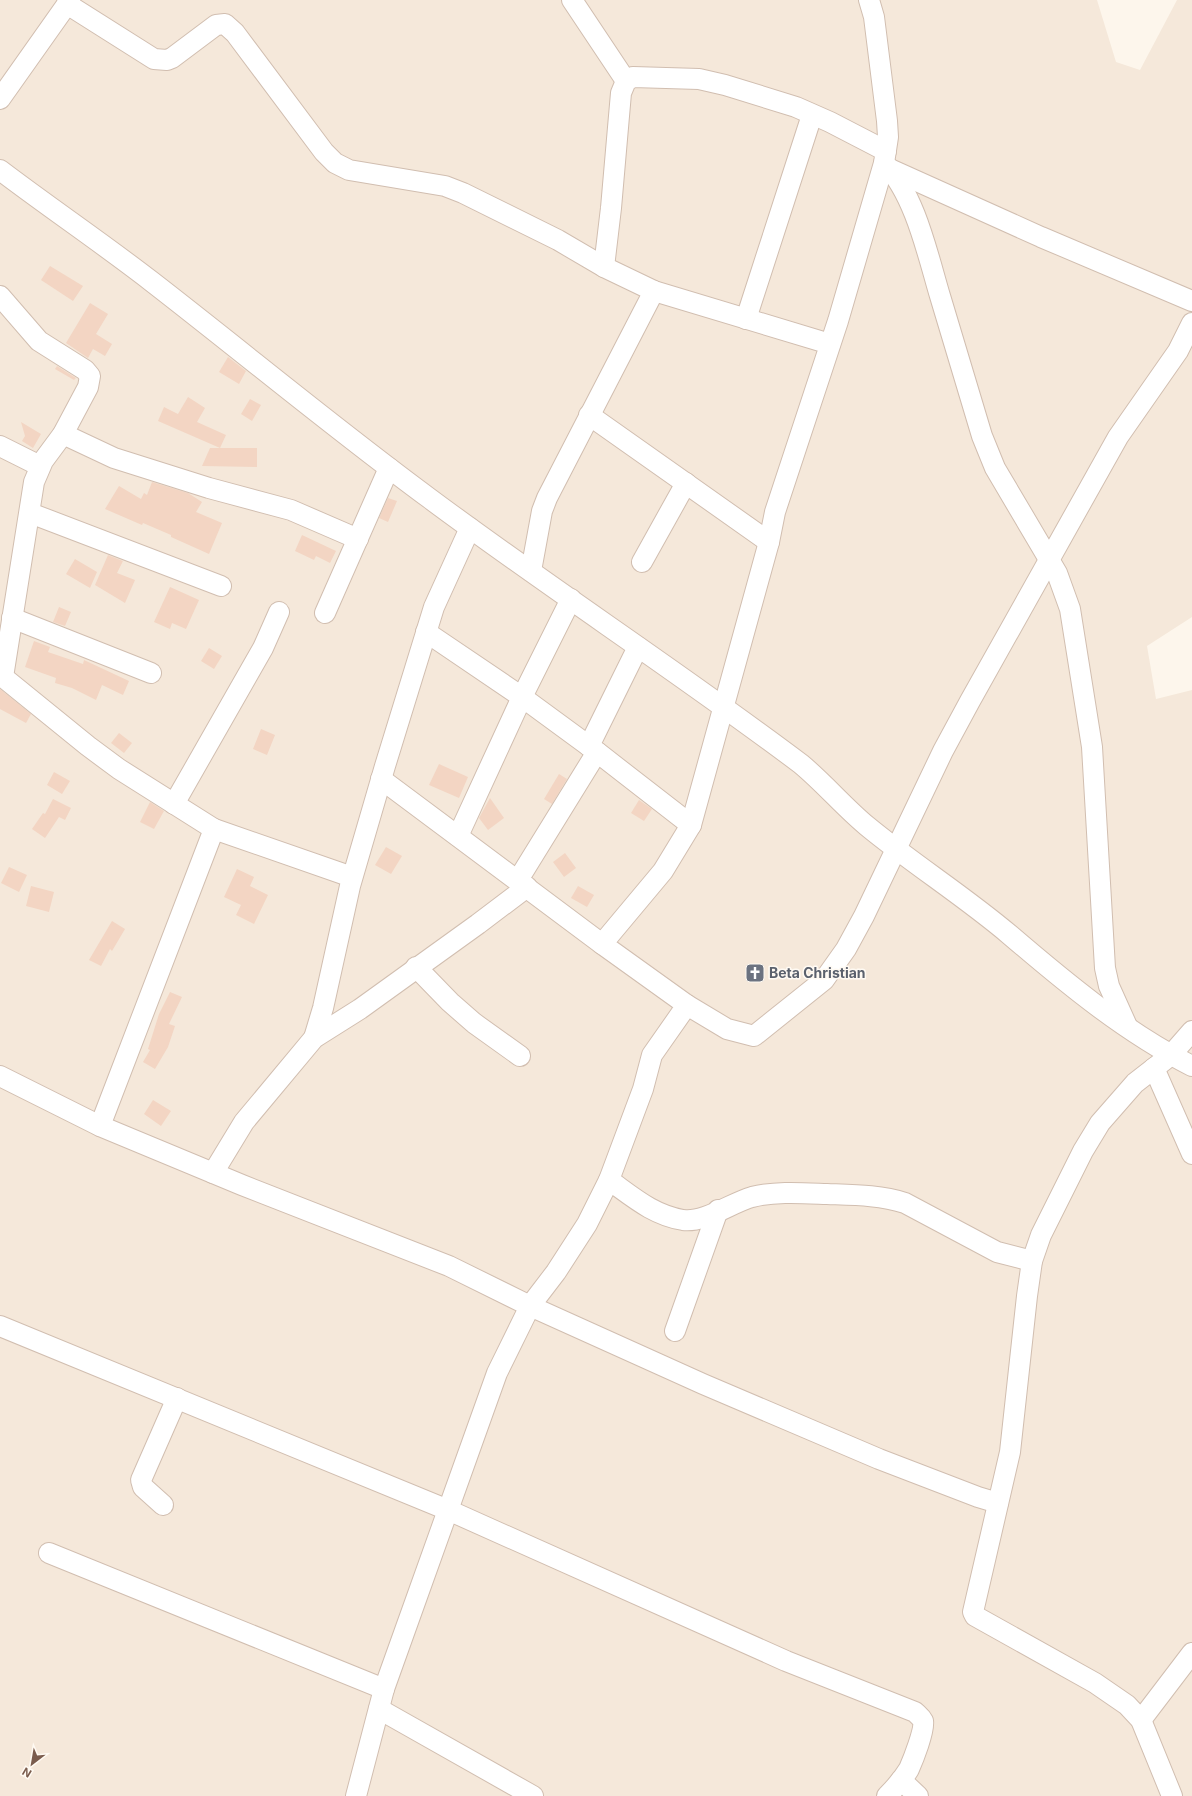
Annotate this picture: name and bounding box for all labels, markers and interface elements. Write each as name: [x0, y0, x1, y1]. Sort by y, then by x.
church icon: Beta Christian: [744, 962, 766, 984]
place label: Beta Christian: [769, 964, 866, 981]
north arrow: [12, 1744, 52, 1784]
text: N: [20, 1764, 34, 1781]

